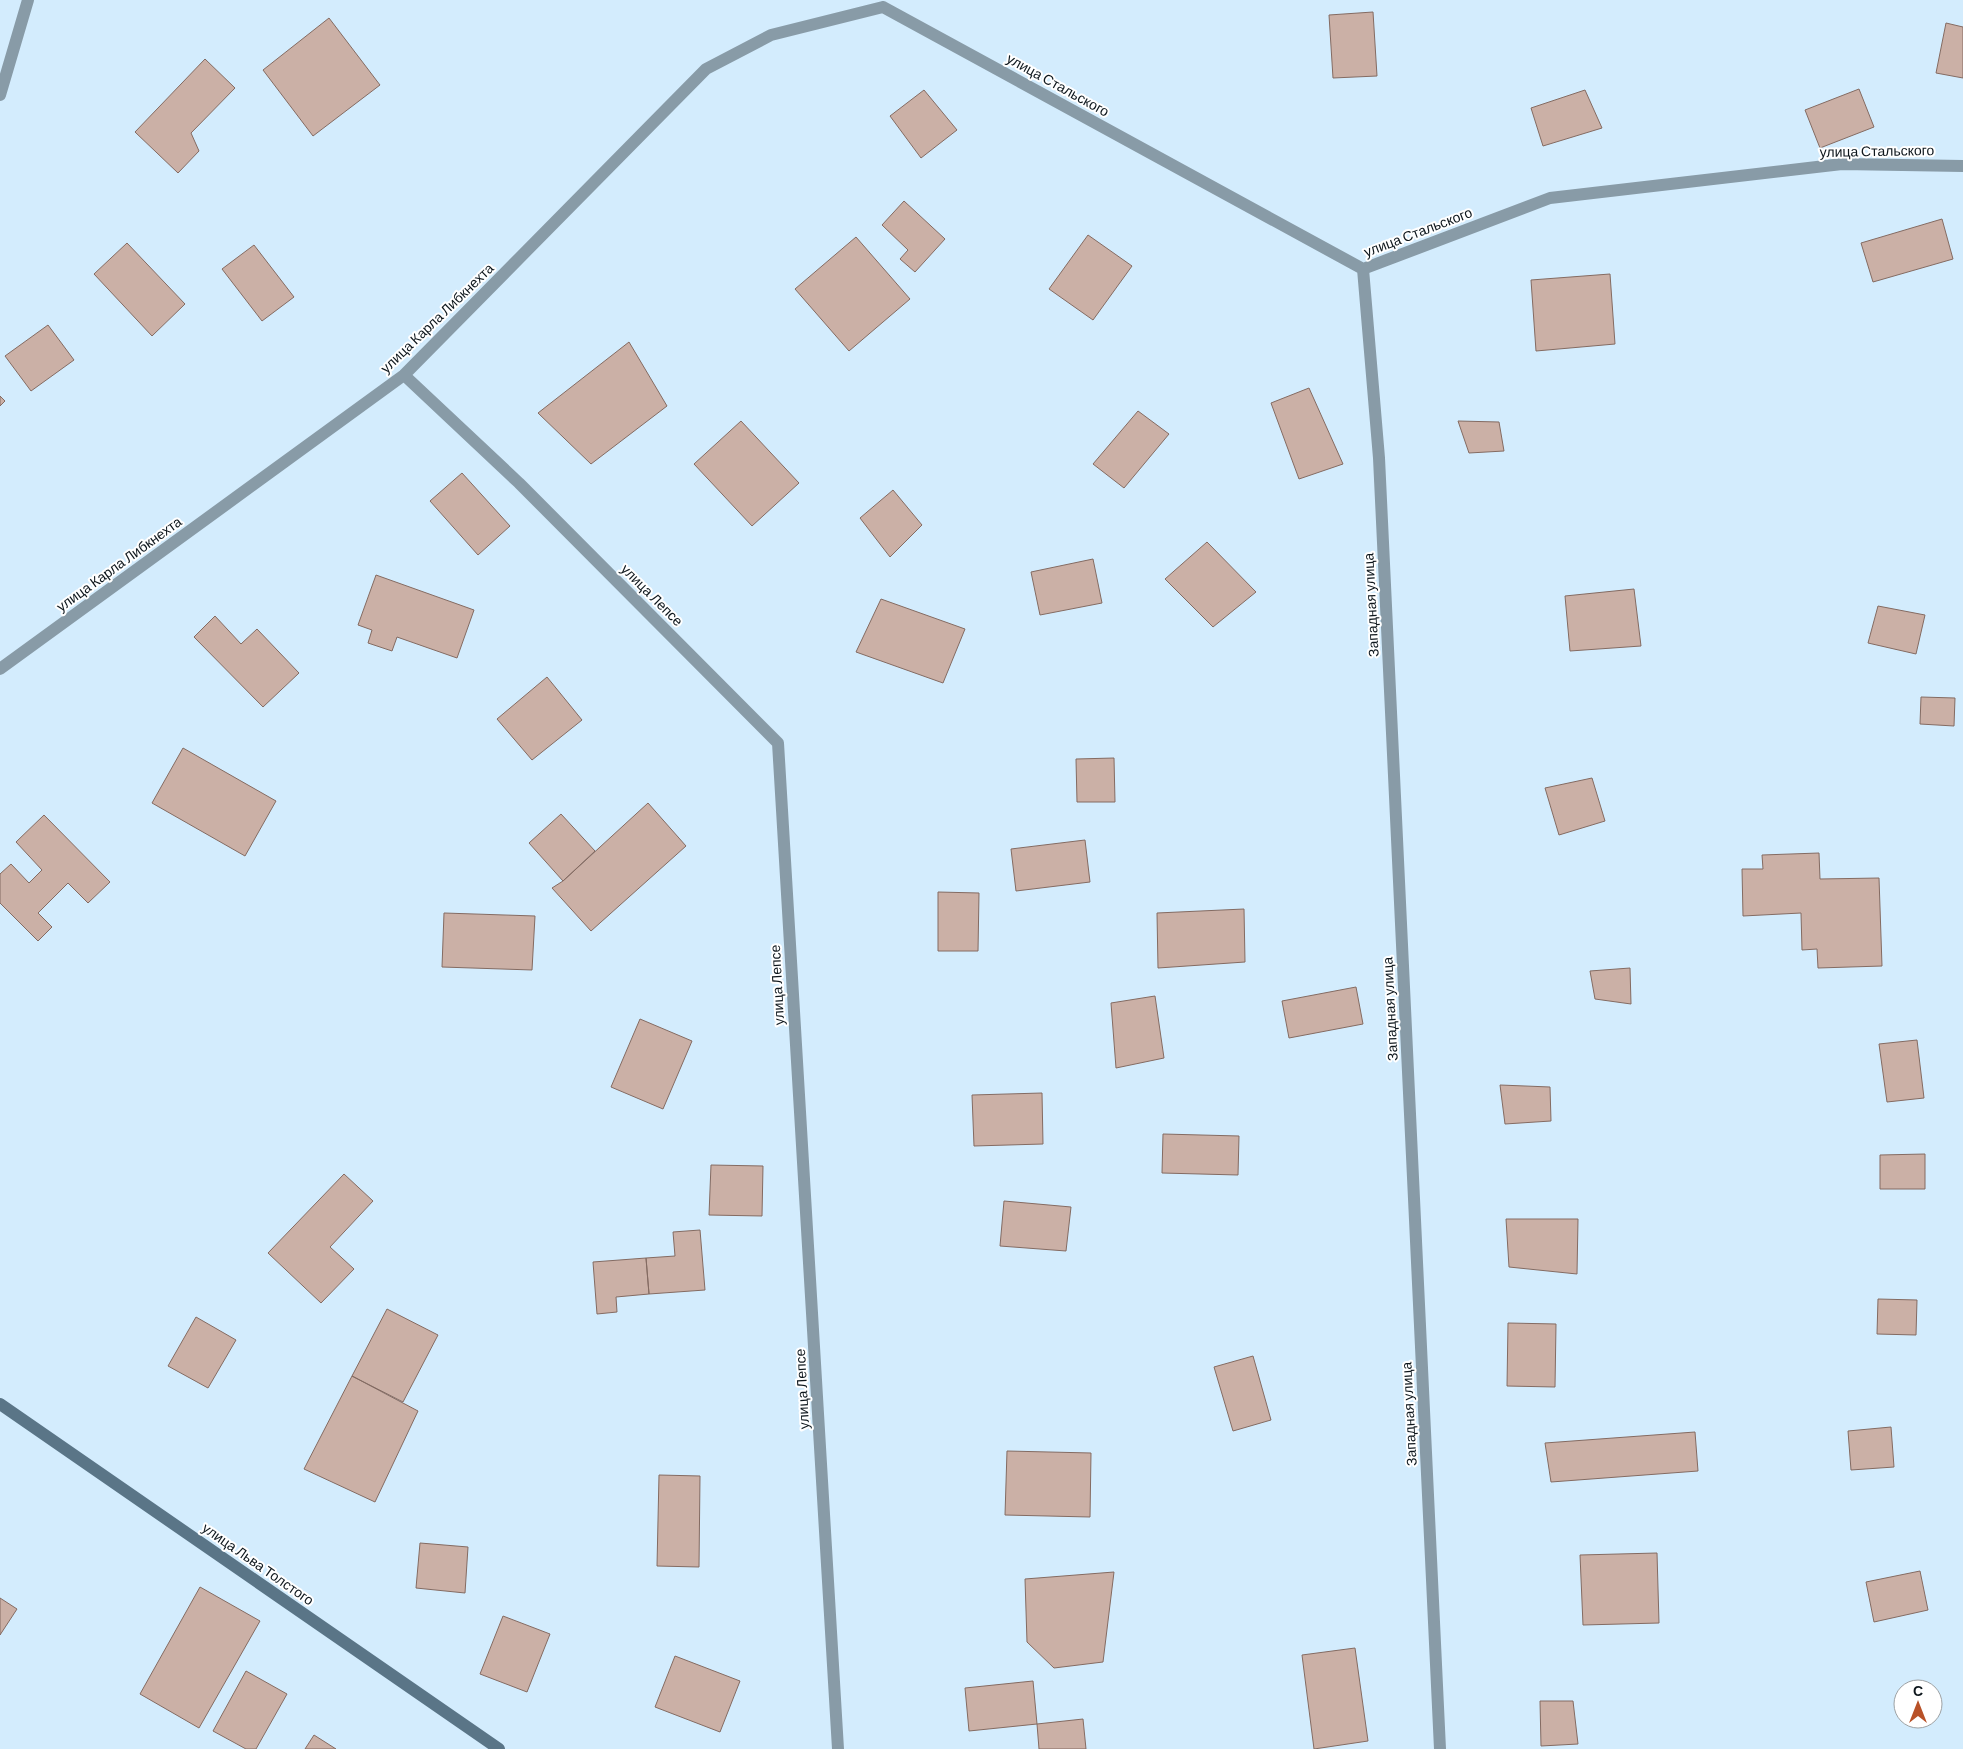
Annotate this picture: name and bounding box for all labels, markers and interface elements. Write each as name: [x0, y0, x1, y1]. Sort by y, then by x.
street label: улица Стальского: [1004, 49, 1113, 120]
street label: улица Стальского: [1820, 141, 1935, 160]
street label: улица Стальского: [1361, 203, 1475, 260]
street label: улица Карла Либкнехта: [377, 259, 497, 376]
street label: улица Карла Либкнехта: [53, 512, 185, 615]
street label: Западная улица: [1359, 552, 1382, 657]
street label: улица Лепсе: [618, 560, 687, 629]
street label: улица Лепсе: [766, 944, 787, 1026]
street label: Западная улица: [1378, 956, 1401, 1061]
street label: улица Лепсе: [791, 1348, 812, 1430]
street label: Западная улица: [1397, 1361, 1420, 1466]
street label: улица Льва Толстого: [199, 1519, 318, 1609]
north arrow: [1893, 1679, 1943, 1729]
text: С: [1913, 1682, 1923, 1699]

